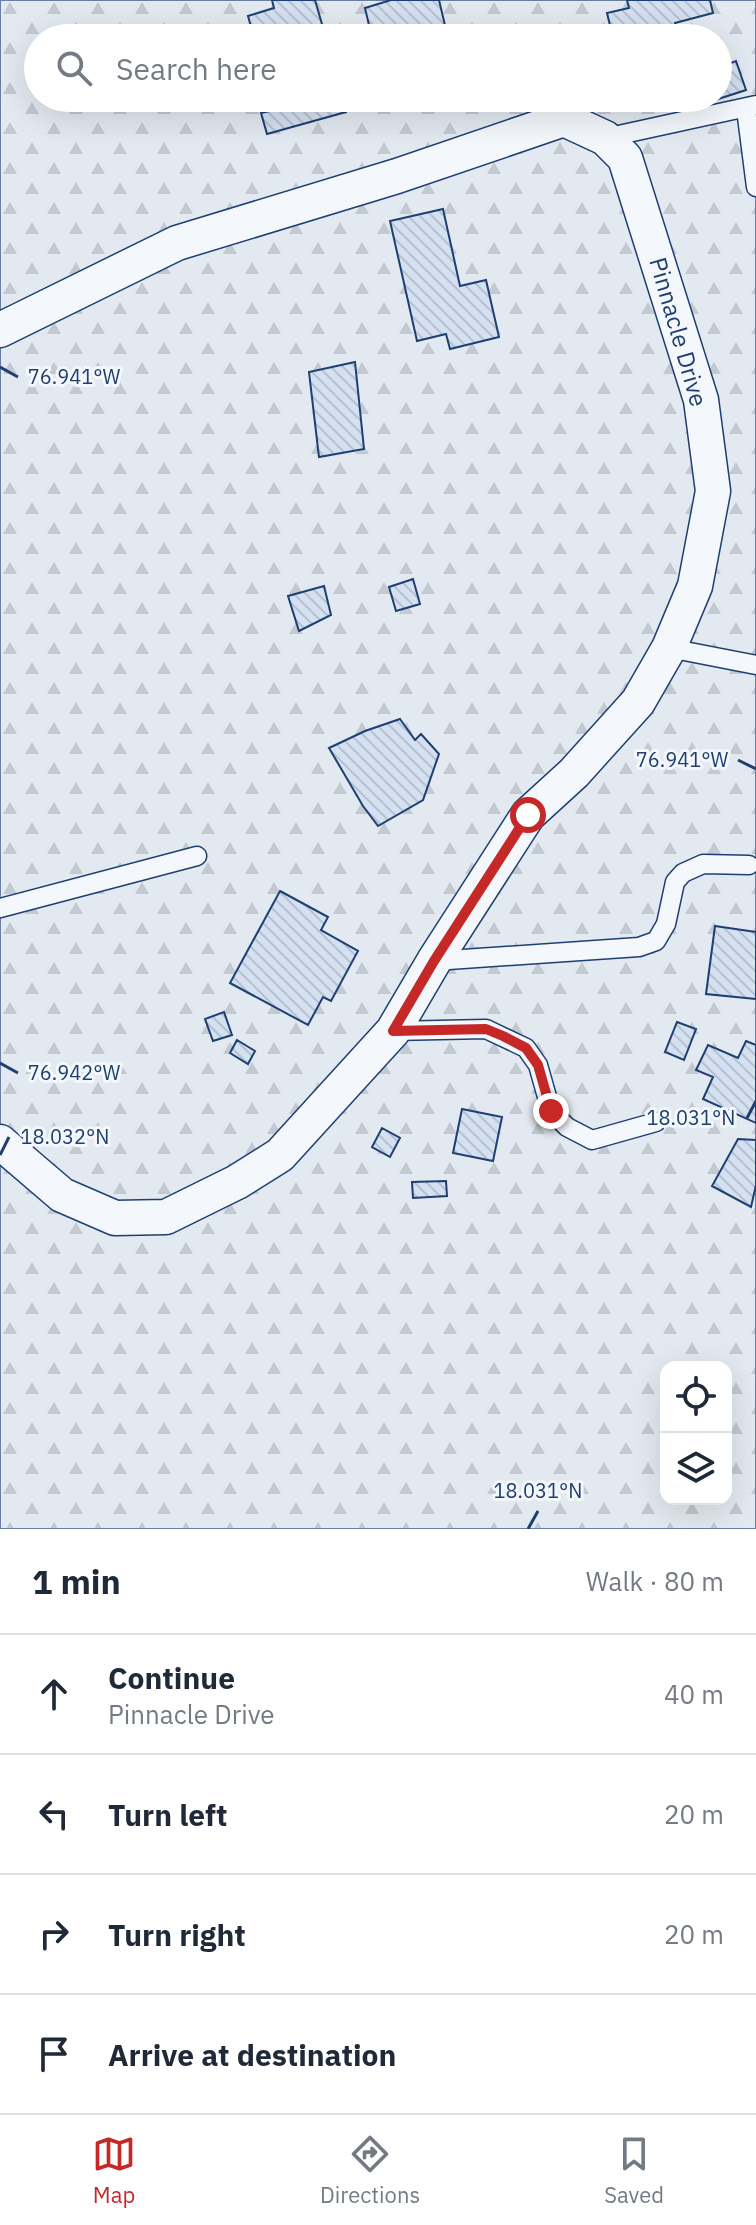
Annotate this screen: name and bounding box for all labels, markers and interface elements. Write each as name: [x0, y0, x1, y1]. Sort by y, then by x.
search box: [24, 24, 732, 112]
icon: search: [52, 46, 96, 90]
text: Search here: [116, 49, 277, 88]
street label: Pinnacle Drive: [642, 253, 716, 410]
text: 76.941°W: [28, 363, 120, 390]
text: 76.941°W: [636, 746, 728, 773]
route start: [510, 797, 546, 833]
text: 76.942°W: [28, 1059, 120, 1086]
route end: [533, 1093, 569, 1129]
text: 18.031°N: [647, 1104, 735, 1131]
text: 18.032°N: [21, 1123, 109, 1150]
map controls: [660, 1361, 732, 1505]
button: locate: [660, 1361, 732, 1433]
button: layers: [660, 1433, 732, 1505]
text: 18.031°N: [494, 1477, 582, 1504]
text: 1 min: [32, 1559, 121, 1603]
text: Walk · 80 m: [586, 1564, 724, 1598]
text: Continue: [108, 1658, 235, 1697]
icon: ahead: [32, 1672, 76, 1716]
text: 40 m: [664, 1677, 724, 1711]
text: Pinnacle Drive: [108, 1697, 275, 1731]
icon: left: [32, 1792, 76, 1836]
text: Turn left: [108, 1795, 227, 1834]
text: 20 m: [664, 1797, 724, 1831]
icon: right: [32, 1912, 76, 1956]
text: Turn right: [108, 1915, 246, 1954]
text: 20 m: [664, 1917, 724, 1951]
icon: arrive: [32, 2032, 76, 2076]
text: Arrive at destination: [108, 2035, 396, 2074]
tab: Map: [92, 2132, 136, 2209]
tab: Directions: [320, 2132, 420, 2209]
tab: Saved: [604, 2132, 664, 2209]

